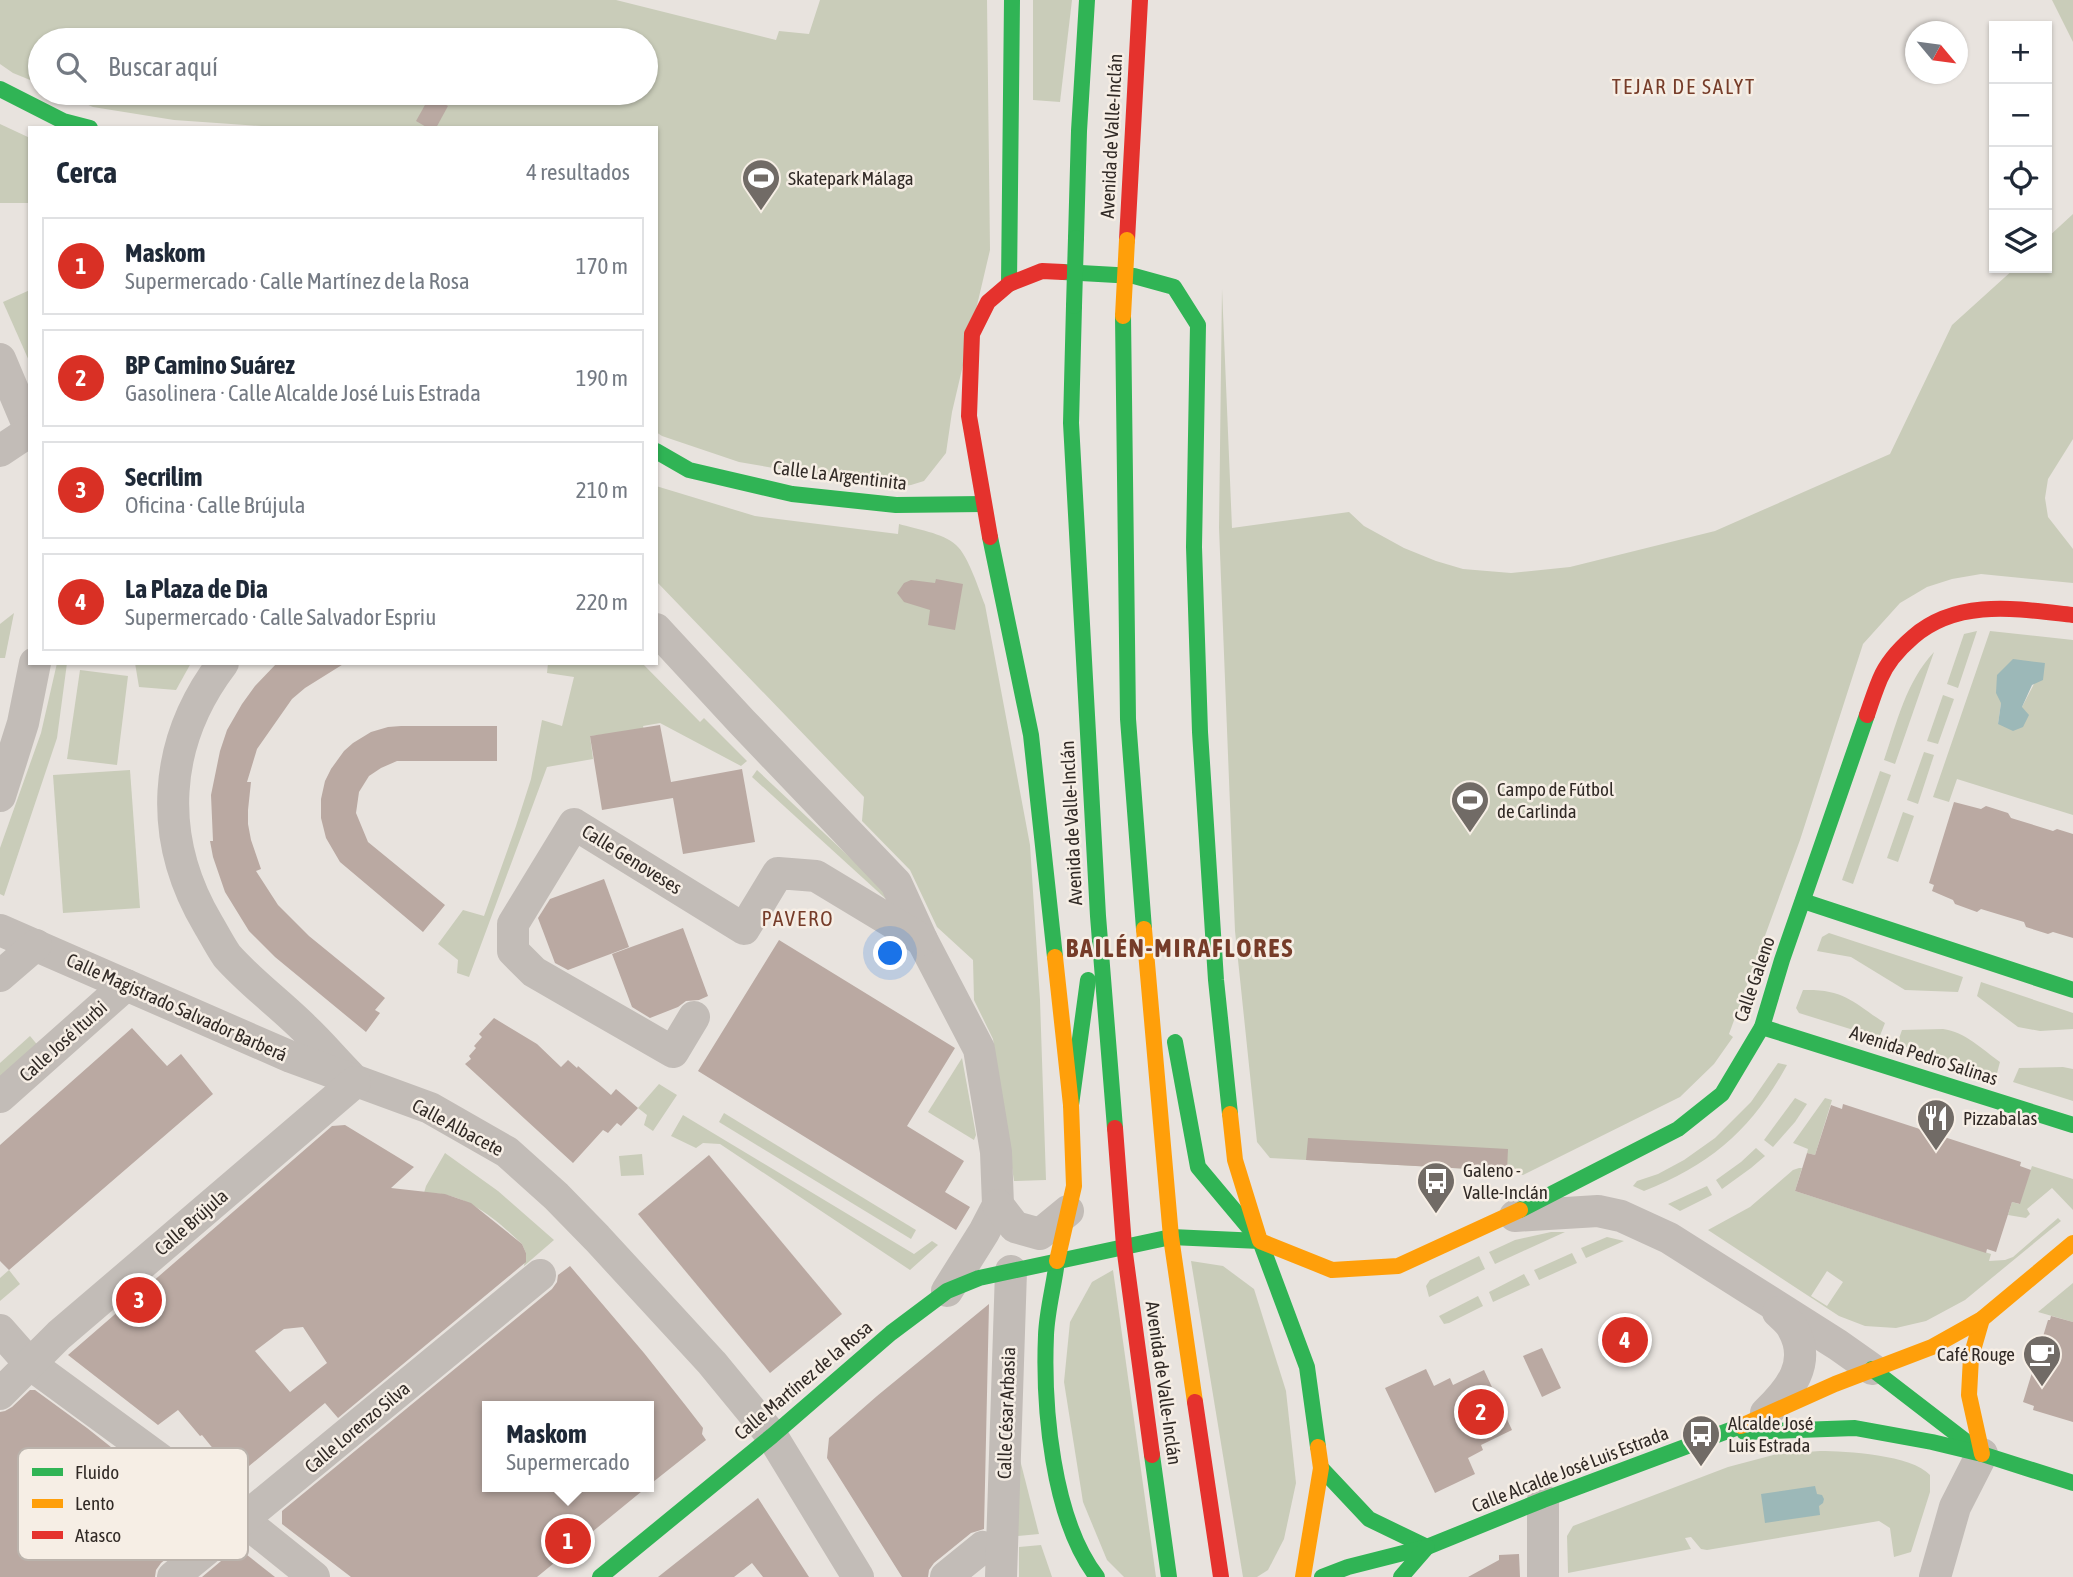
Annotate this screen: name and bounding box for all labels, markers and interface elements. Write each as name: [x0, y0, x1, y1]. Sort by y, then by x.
north arrow: [1905, 21, 1968, 84]
map controls: [1989, 21, 2052, 273]
button: +: [1989, 21, 2052, 84]
search box: [28, 28, 658, 105]
icon: search: [52, 48, 90, 86]
text: Buscar aquí: [108, 52, 218, 82]
street label: Avenida de Valle-Inclán: [1096, 53, 1126, 219]
district label: TEJAR DE SALYT: [1612, 74, 1756, 98]
button: −: [1989, 84, 2052, 147]
button: locate: [1989, 147, 2052, 210]
text: Cerca: [56, 155, 117, 189]
sports icon: Skatepark Málaga: [740, 157, 782, 212]
text: 4 resultados: [526, 159, 630, 185]
place label: Skatepark Málaga: [788, 167, 914, 189]
button: layers: [1989, 210, 2052, 273]
text: Maskom: [125, 238, 206, 268]
text: 1: [76, 253, 86, 279]
text: 170 m: [576, 253, 628, 279]
text: Supermercado · Calle Martínez de la Rosa: [125, 268, 470, 294]
text: BP Camino Suárez: [125, 350, 295, 380]
text: 2: [76, 365, 86, 391]
text: 190 m: [576, 365, 628, 391]
text: Gasolinera · Calle Alcalde José Luis Estrada: [125, 380, 481, 406]
street label: Calle La Argentinita: [772, 456, 908, 494]
text: Secrilim: [125, 462, 202, 492]
text: 3: [76, 477, 86, 503]
text: 210 m: [576, 477, 628, 503]
text: Oficina · Calle Brújula: [125, 492, 306, 518]
text: La Plaza de Dia: [125, 574, 268, 604]
text: 4: [76, 589, 86, 615]
text: 220 m: [576, 589, 628, 615]
text: Supermercado · Calle Salvador Espriu: [125, 604, 436, 630]
street label: Avenida de Valle-Inclán: [1056, 740, 1086, 906]
place label: Campo de Fútbol de Carlinda: [1497, 778, 1614, 822]
sports icon: Campo de Fútbol de Carlinda: [1449, 779, 1491, 834]
street label: Calle Genoveses: [578, 820, 686, 899]
district label: PAVERO: [761, 906, 835, 930]
district label: BAILÉN-MIRAFLORES: [1066, 933, 1294, 963]
street label: Calle Galeno: [1729, 933, 1779, 1025]
your location: [873, 936, 907, 970]
street label: Calle Magistrado Salvador Barberá: [63, 948, 291, 1066]
street label: Calle José Iturbi: [15, 996, 111, 1086]
street label: Avenida Pedro Salinas: [1847, 1021, 2001, 1089]
street label: Calle Albacete: [409, 1094, 507, 1160]
restaurant icon: Pizzabalas: [1915, 1097, 1957, 1152]
place label: Pizzabalas: [1963, 1107, 2038, 1129]
place label: Galeno - Valle-Inclán: [1463, 1159, 1548, 1203]
bus stop icon: Galeno - Valle-Inclán: [1415, 1160, 1457, 1215]
street label: Calle Brújula: [150, 1184, 232, 1260]
pin: 3: [116, 1274, 162, 1326]
street label: Avenida de Valle-Inclán: [1142, 1300, 1186, 1466]
pin: 4: [1602, 1314, 1648, 1366]
street label: Calle Martínez de la Rosa: [730, 1316, 876, 1444]
cafe icon: Café Rouge: [2021, 1333, 2063, 1388]
place label: Café Rouge: [1937, 1343, 2015, 1365]
street label: Calle César Arbasia: [993, 1347, 1019, 1479]
street label: Calle Lorenzo Silva: [300, 1377, 414, 1477]
pin: 2: [1458, 1386, 1504, 1438]
popup: [482, 1401, 654, 1492]
place label: Alcalde José Luis Estrada: [1728, 1412, 1813, 1456]
bus stop icon: Alcalde José Luis Estrada: [1680, 1413, 1722, 1468]
text: Maskom: [506, 1419, 587, 1449]
street label: Calle Alcalde José Luis Estrada: [1469, 1421, 1671, 1517]
legend: [18, 1448, 248, 1560]
text: Supermercado: [506, 1449, 630, 1475]
text: Fluido: [75, 1461, 119, 1483]
text: Lento: [75, 1492, 114, 1514]
pin: 1: [545, 1515, 591, 1567]
text: Atasco: [75, 1524, 121, 1546]

